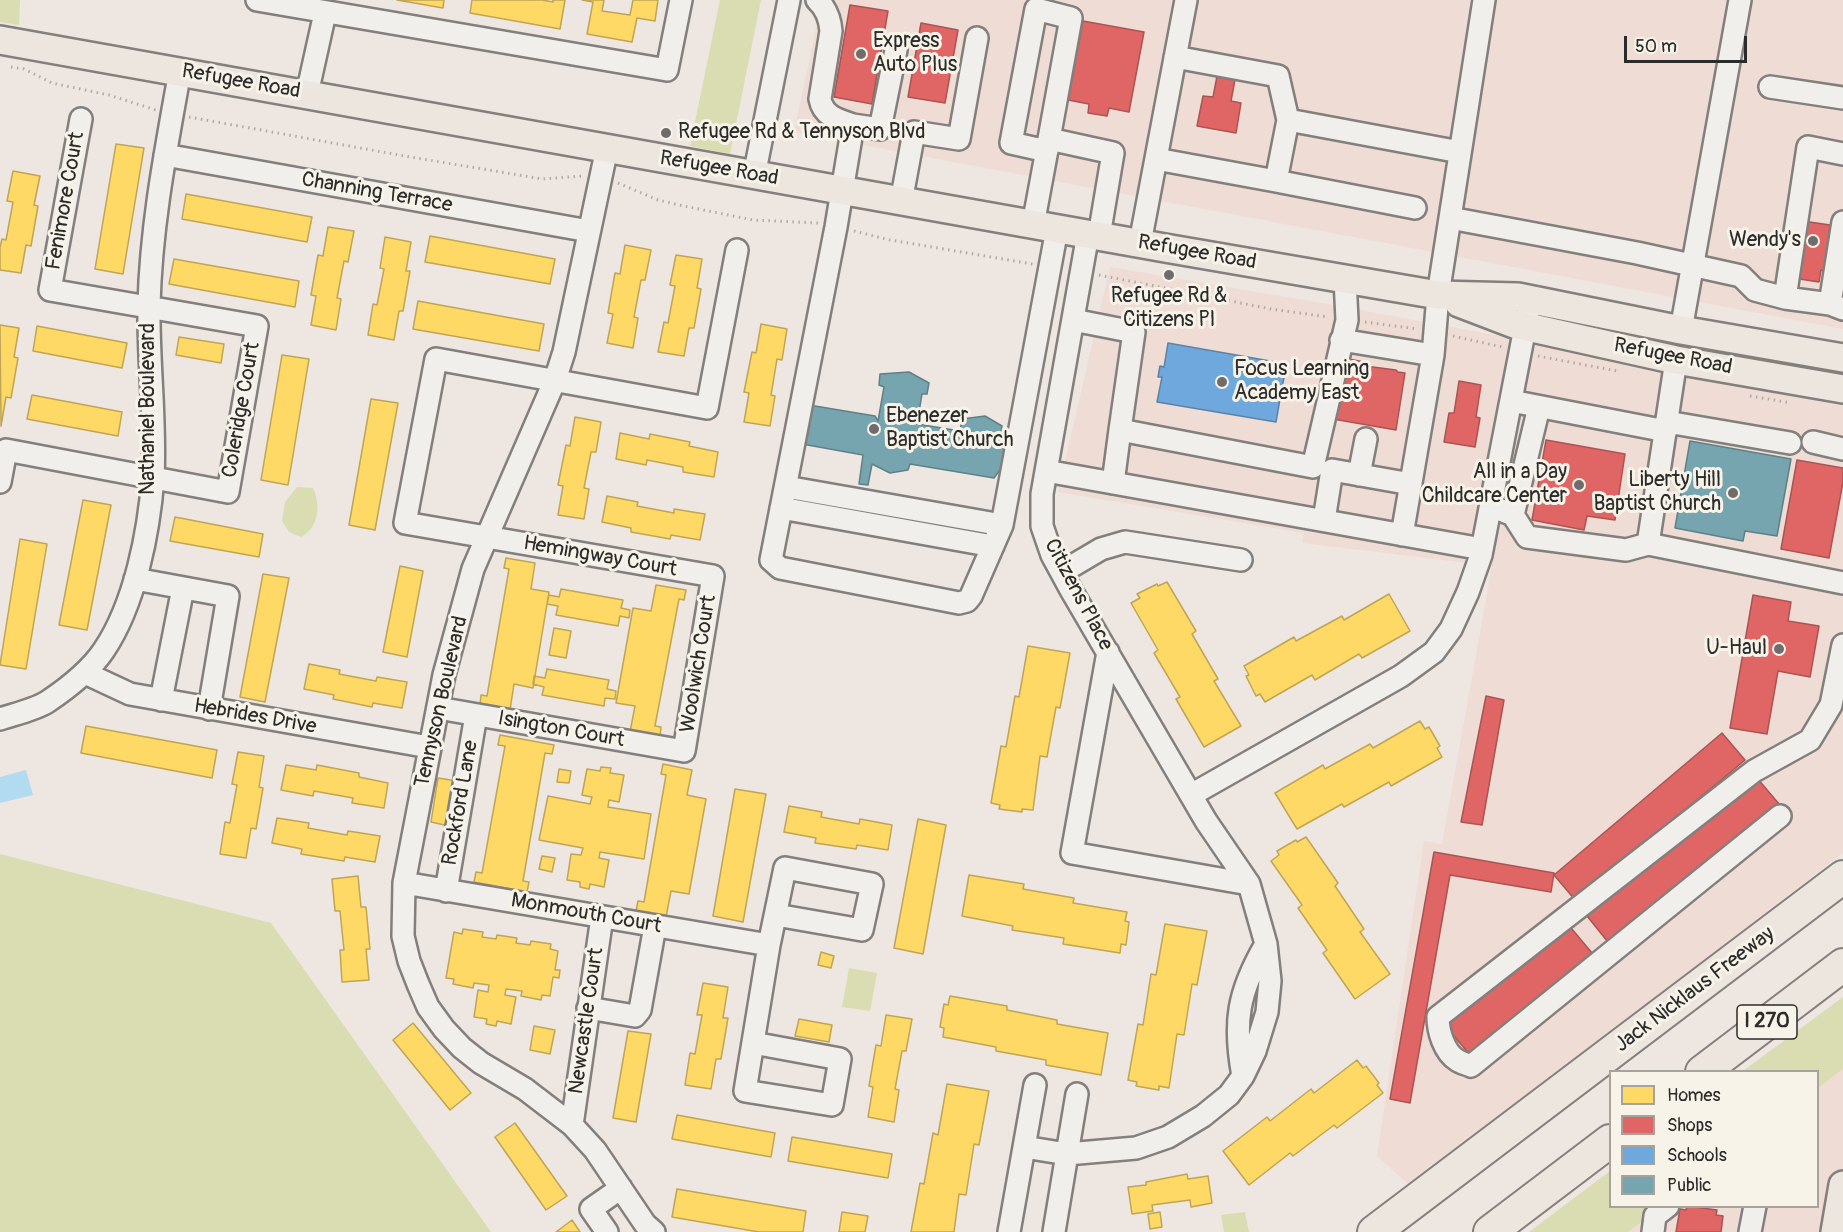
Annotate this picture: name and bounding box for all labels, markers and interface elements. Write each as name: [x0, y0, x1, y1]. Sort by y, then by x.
scale bar: [1627, 24, 1750, 62]
place label: Express Auto Plus: [873, 29, 957, 79]
text: 50 m: [1635, 35, 1677, 58]
marker: Express Auto Plus: [854, 47, 868, 61]
street label: Refugee Road: [180, 59, 302, 105]
place label: Refugee Rd & Tennyson Blvd: [678, 120, 925, 146]
marker: Refugee Rd & Tennyson Blvd: [659, 126, 673, 140]
street label: Fenimore Court: [41, 130, 91, 272]
street label: Refugee Road: [658, 146, 780, 192]
street label: Channing Terrace: [300, 167, 454, 219]
place label: Wendy's: [1729, 228, 1801, 254]
street label: Refugee Road: [1136, 230, 1258, 276]
marker: Wendy's: [1806, 234, 1820, 248]
marker: Refugee Rd & Citizens Pl: [1162, 268, 1176, 282]
place label: Refugee Rd & Citizens Pl: [1111, 284, 1227, 334]
street label: Nathaniel Boulevard: [136, 323, 162, 495]
street label: Refugee Road: [1612, 333, 1734, 381]
street label: Coleridge Court: [218, 340, 266, 480]
place label: Focus Learning Academy East: [1234, 357, 1369, 407]
marker: Focus Learning Academy East: [1215, 375, 1229, 389]
place label: Ebenezer Baptist Church: [886, 404, 1014, 454]
marker: Ebenezer Baptist Church: [867, 422, 881, 436]
place label: All in a Day Childcare Center: [1422, 460, 1567, 510]
place label: Liberty Hill Baptist Church: [1593, 468, 1721, 518]
marker: All in a Day Childcare Center: [1572, 478, 1586, 492]
marker: Liberty Hill Baptist Church: [1726, 486, 1740, 500]
street label: Hemingway Court: [521, 531, 679, 583]
street label: Citizens Place: [1038, 535, 1118, 655]
street label: Woolwich Court: [676, 593, 722, 735]
street label: Tennyson Boulevard: [410, 614, 474, 790]
place label: U-Haul: [1706, 636, 1767, 662]
marker: U-Haul: [1772, 642, 1786, 656]
street label: Hebrides Drive: [192, 694, 318, 740]
street label: Isington Court: [496, 706, 626, 754]
street label: Rockford Lane: [438, 739, 484, 867]
street label: Monmouth Court: [509, 888, 663, 940]
street label: Jack Nicklaus Freeway: [1610, 922, 1780, 1058]
street label: Newcastle Court: [564, 946, 610, 1096]
road number: I 270: [1737, 1005, 1797, 1039]
legend: [1609, 1070, 1819, 1208]
text: Homes: [1667, 1084, 1720, 1107]
text: Shops: [1667, 1114, 1712, 1137]
text: Schools: [1667, 1144, 1727, 1167]
text: Public: [1667, 1174, 1711, 1197]

